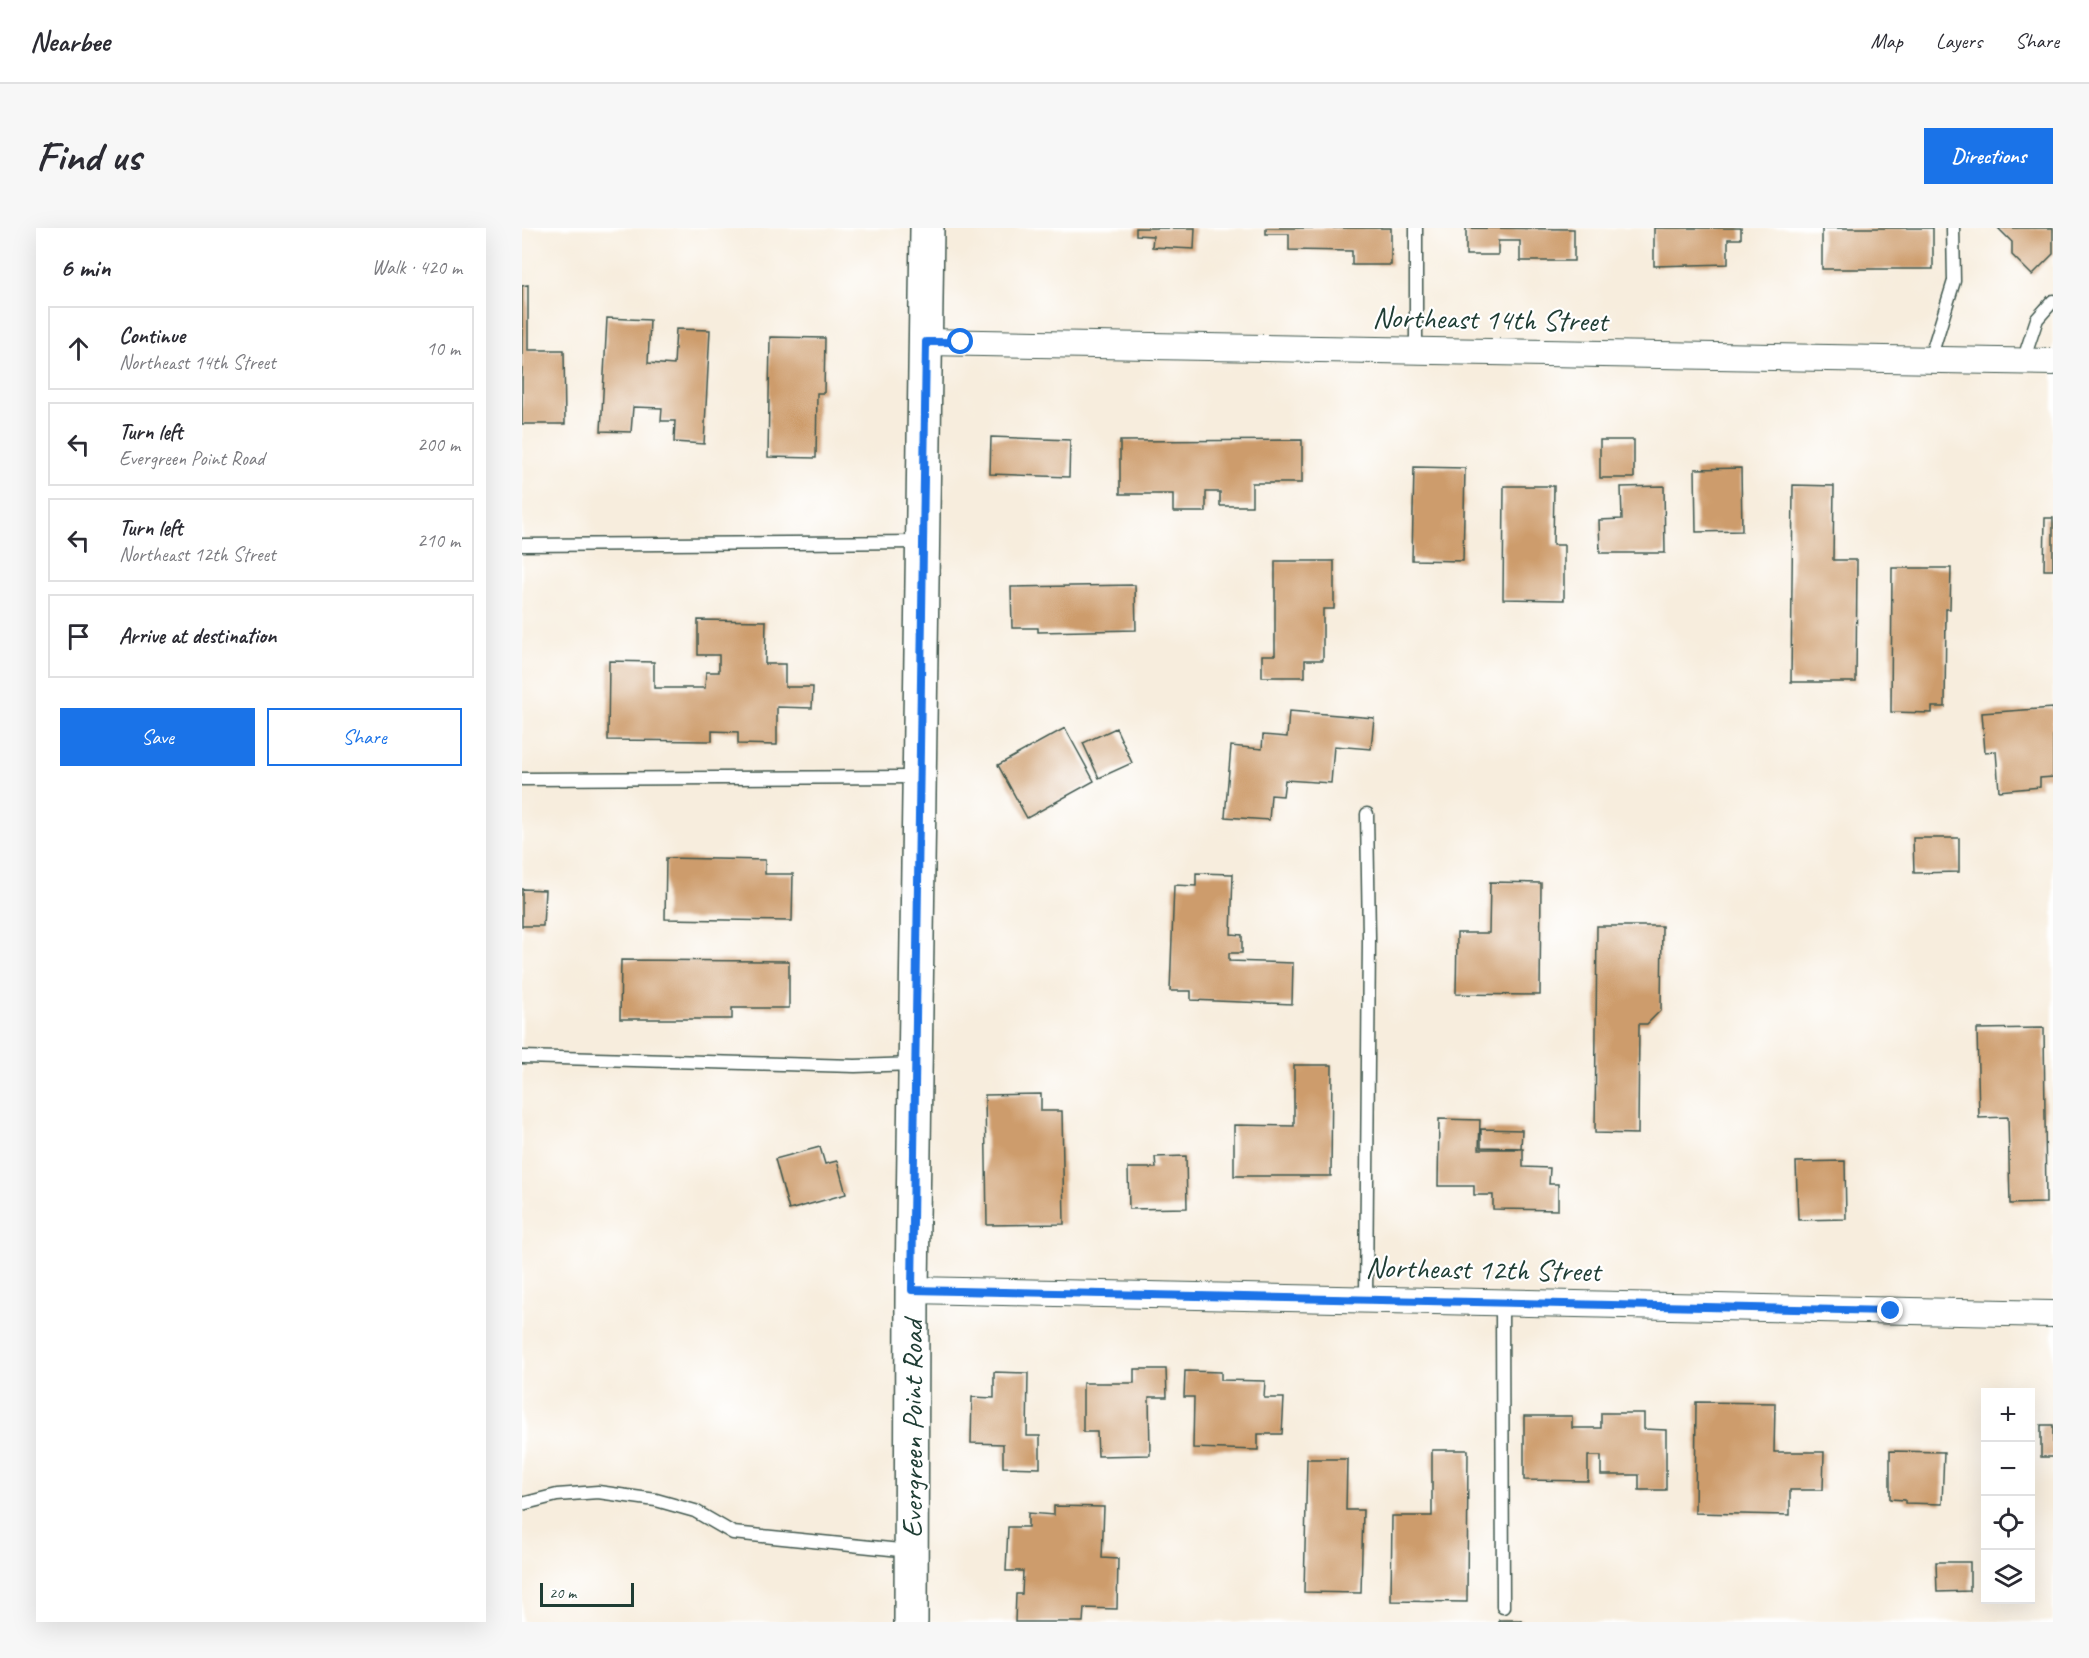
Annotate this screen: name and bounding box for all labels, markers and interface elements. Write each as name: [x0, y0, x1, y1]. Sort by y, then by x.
text: Nearbee: [30, 24, 110, 59]
text: Map: [1870, 28, 1903, 54]
text: Layers: [1936, 28, 1982, 54]
text: Share: [2015, 28, 2059, 54]
button: Directions: [1924, 128, 2053, 184]
text: Find us: [36, 130, 141, 183]
text: 6 min: [60, 251, 110, 284]
text: Walk · 420 m: [372, 255, 462, 280]
street label: Northeast 14th Street: [1372, 298, 1611, 340]
text: Continue: [119, 322, 185, 350]
route start: [947, 328, 973, 354]
icon: ahead: [62, 332, 95, 365]
text: 10 m: [426, 336, 460, 361]
text: Northeast 14th Street: [119, 350, 276, 375]
text: Turn left: [119, 418, 183, 446]
icon: left: [62, 428, 95, 461]
text: 200 m: [417, 432, 460, 457]
text: Evergreen Point Road: [119, 446, 264, 471]
text: Turn left: [119, 514, 183, 542]
icon: left: [62, 524, 95, 557]
text: 210 m: [417, 528, 460, 553]
text: Northeast 12th Street: [119, 542, 276, 567]
icon: arrive: [62, 620, 95, 653]
text: Arrive at destination: [119, 622, 276, 650]
button: Save: [60, 708, 255, 766]
button: Share: [267, 708, 462, 766]
street label: Northeast 12th Street: [1365, 1248, 1604, 1290]
route end: [1877, 1297, 1903, 1323]
street label: Evergreen Point Road: [893, 1316, 931, 1538]
map controls: [1981, 1388, 2035, 1604]
button: +: [1981, 1388, 2035, 1442]
button: −: [1981, 1442, 2035, 1496]
button: locate: [1981, 1496, 2035, 1550]
button: layers: [1981, 1550, 2035, 1604]
scale bar: [540, 1580, 634, 1608]
text: 20 m: [549, 1583, 576, 1603]

